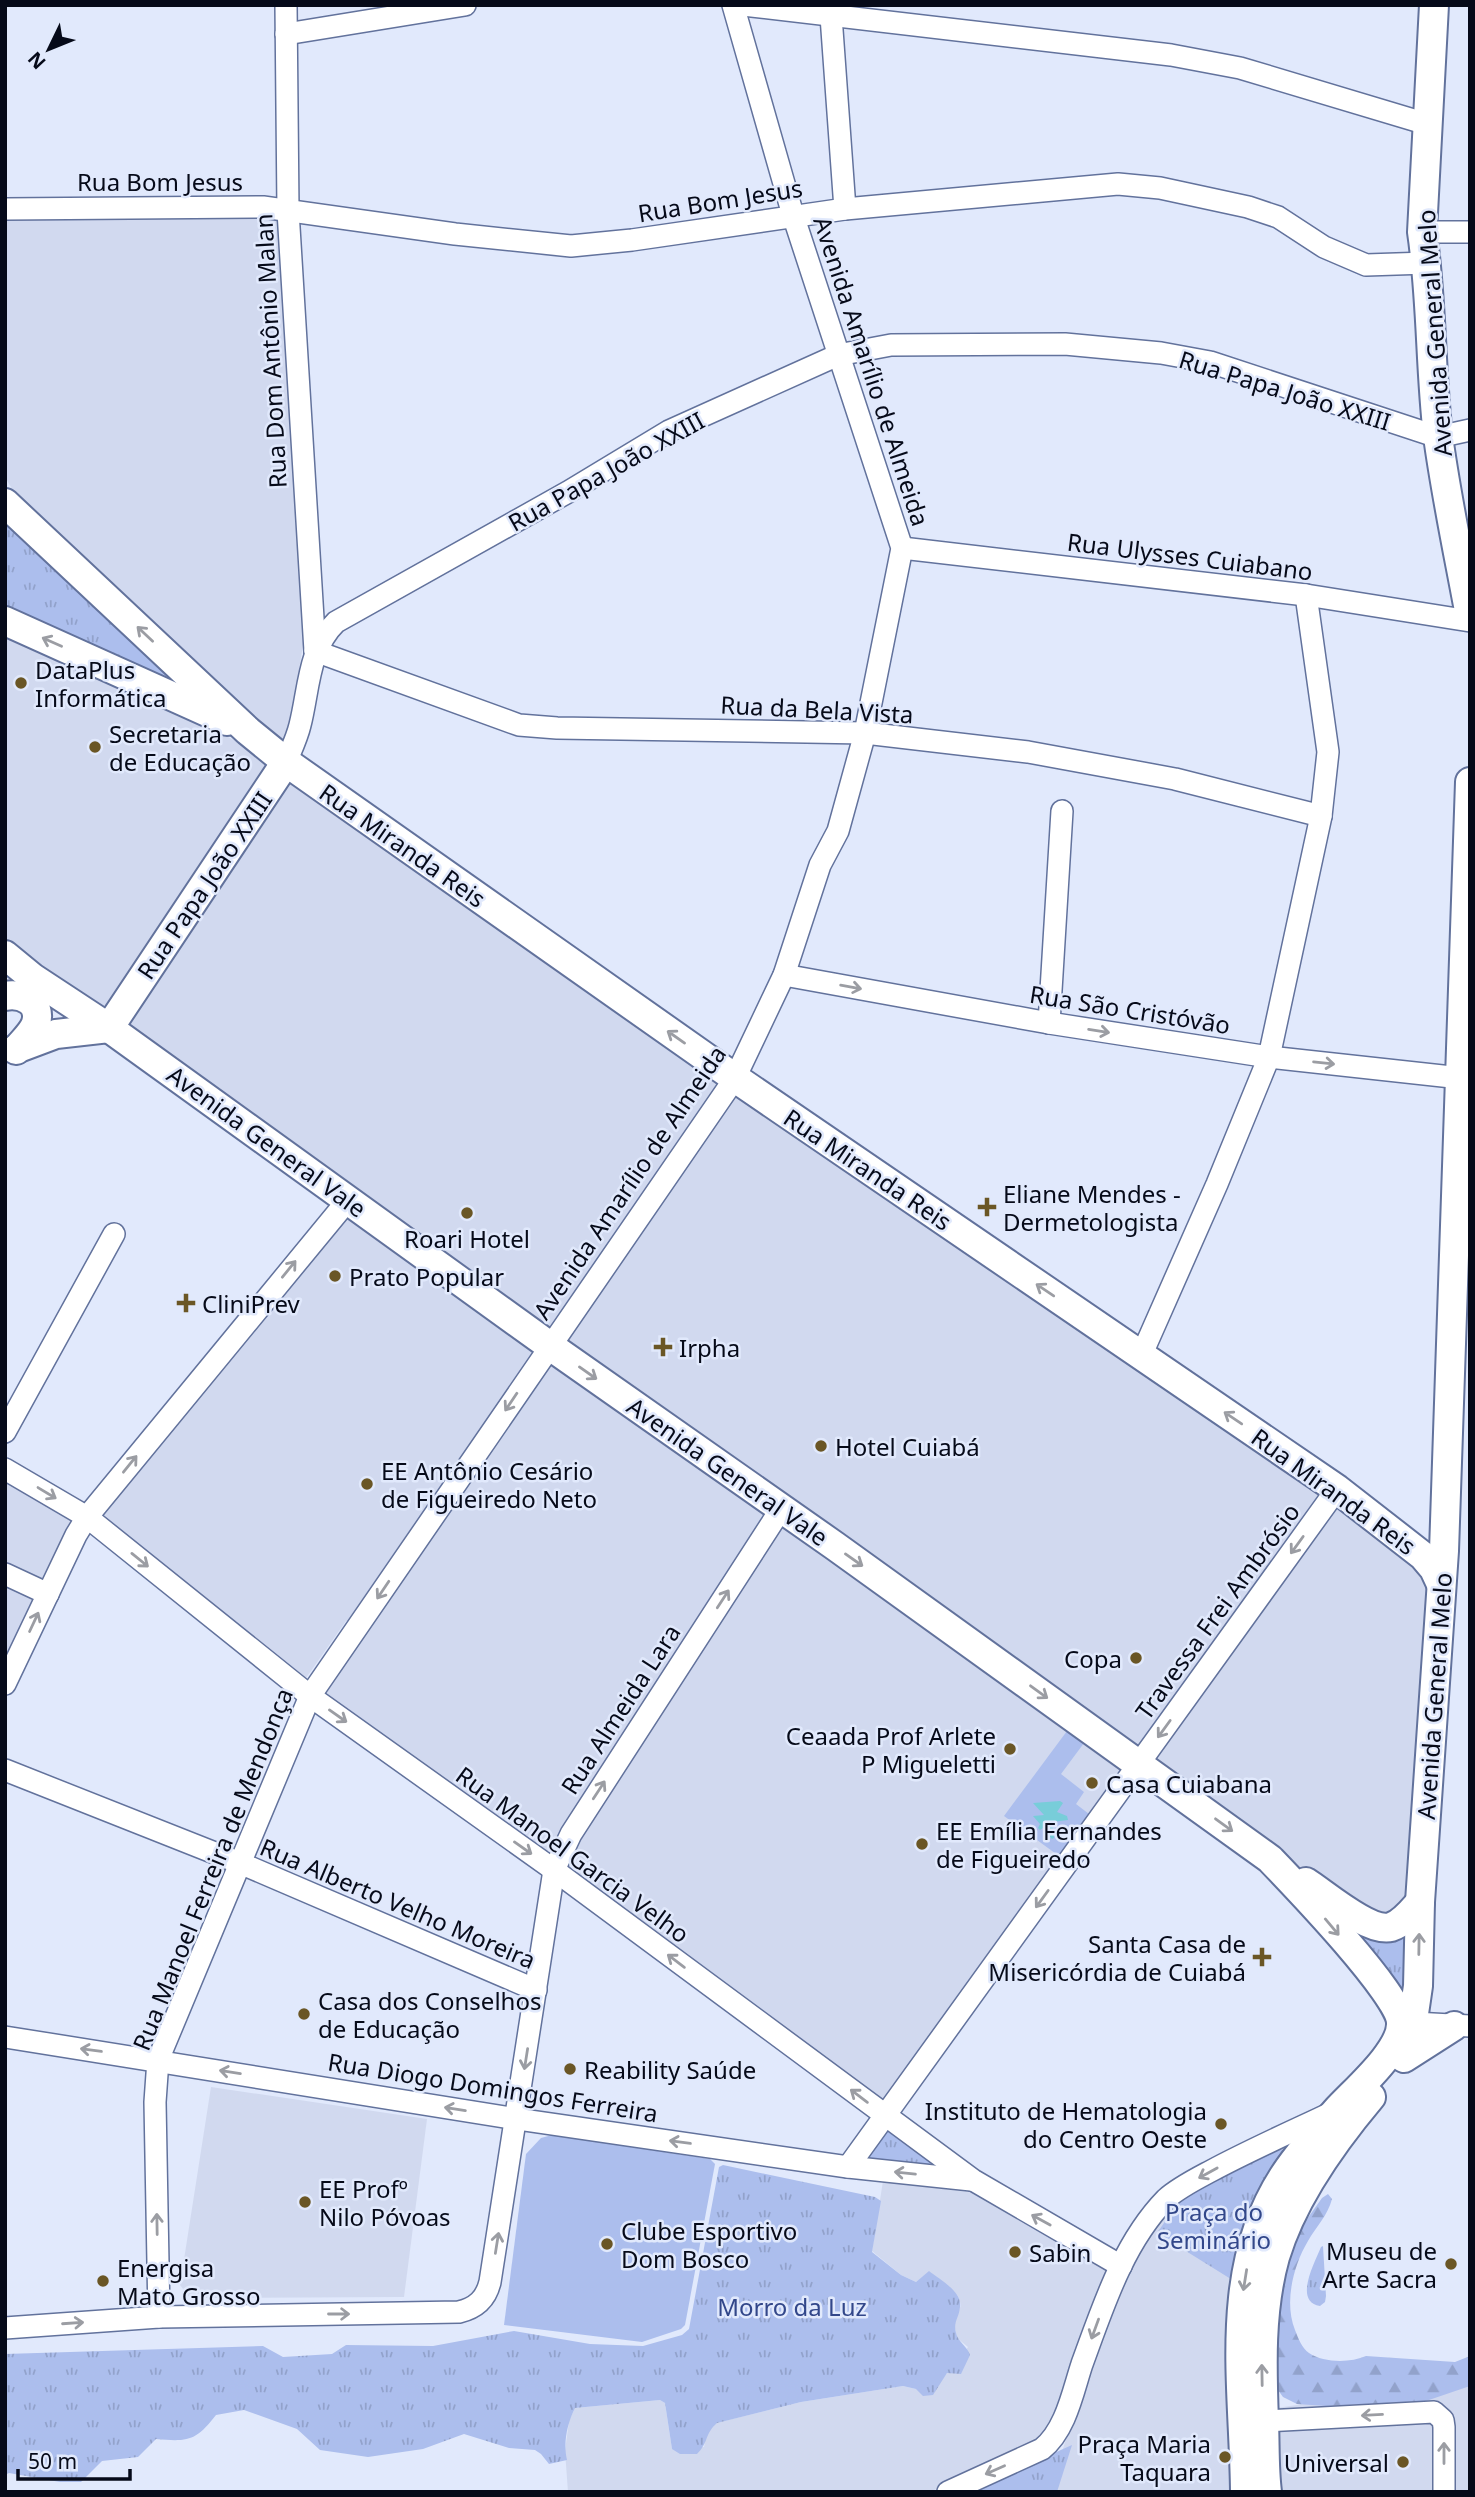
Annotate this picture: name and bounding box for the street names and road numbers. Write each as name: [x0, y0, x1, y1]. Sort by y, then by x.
street label: Rua Bom Jesus: [77, 165, 243, 198]
street label: Rua Bom Jesus: [635, 171, 805, 229]
street label: Avenida General Melo: [1409, 209, 1459, 457]
street label: Avenida Amarílio de Almeida: [806, 212, 938, 530]
street label: Rua Dom Antônio Malan: [246, 213, 294, 489]
street label: Rua Papa João XXIII: [1175, 342, 1395, 438]
street label: Rua Papa João XXIII: [502, 403, 710, 539]
street label: Rua Ulysses Cuiabano: [1065, 525, 1315, 587]
street label: Rua da Bela Vista: [720, 687, 914, 731]
street label: Rua Miranda Reis: [313, 775, 493, 915]
street label: Rua Papa João XXIII: [129, 785, 279, 985]
street label: Rua São Cristóvão: [1027, 977, 1233, 1041]
street label: Avenida Amarílio de Almeida: [525, 1039, 733, 1325]
street label: Avenida General Vale: [161, 1058, 373, 1224]
street label: Rua Miranda Reis: [778, 1101, 958, 1237]
street label: Avenida General Vale: [621, 1389, 835, 1553]
street label: Rua Miranda Reis: [1245, 1420, 1423, 1562]
street label: Travessa Frei Ambrósio: [1127, 1496, 1307, 1726]
street label: Avenida General Melo: [1409, 1572, 1459, 1820]
street label: Rua Almeida Lara: [553, 1618, 687, 1800]
street label: Rua Manoel Ferreira de Mendonça: [124, 1683, 300, 2055]
street label: Rua Manoel Garcia Velho: [450, 1758, 696, 1950]
street label: Rua Alberto Velho Moreira: [255, 1830, 541, 1976]
street label: Rua Diogo Domingos Ferreira: [326, 2045, 660, 2129]

